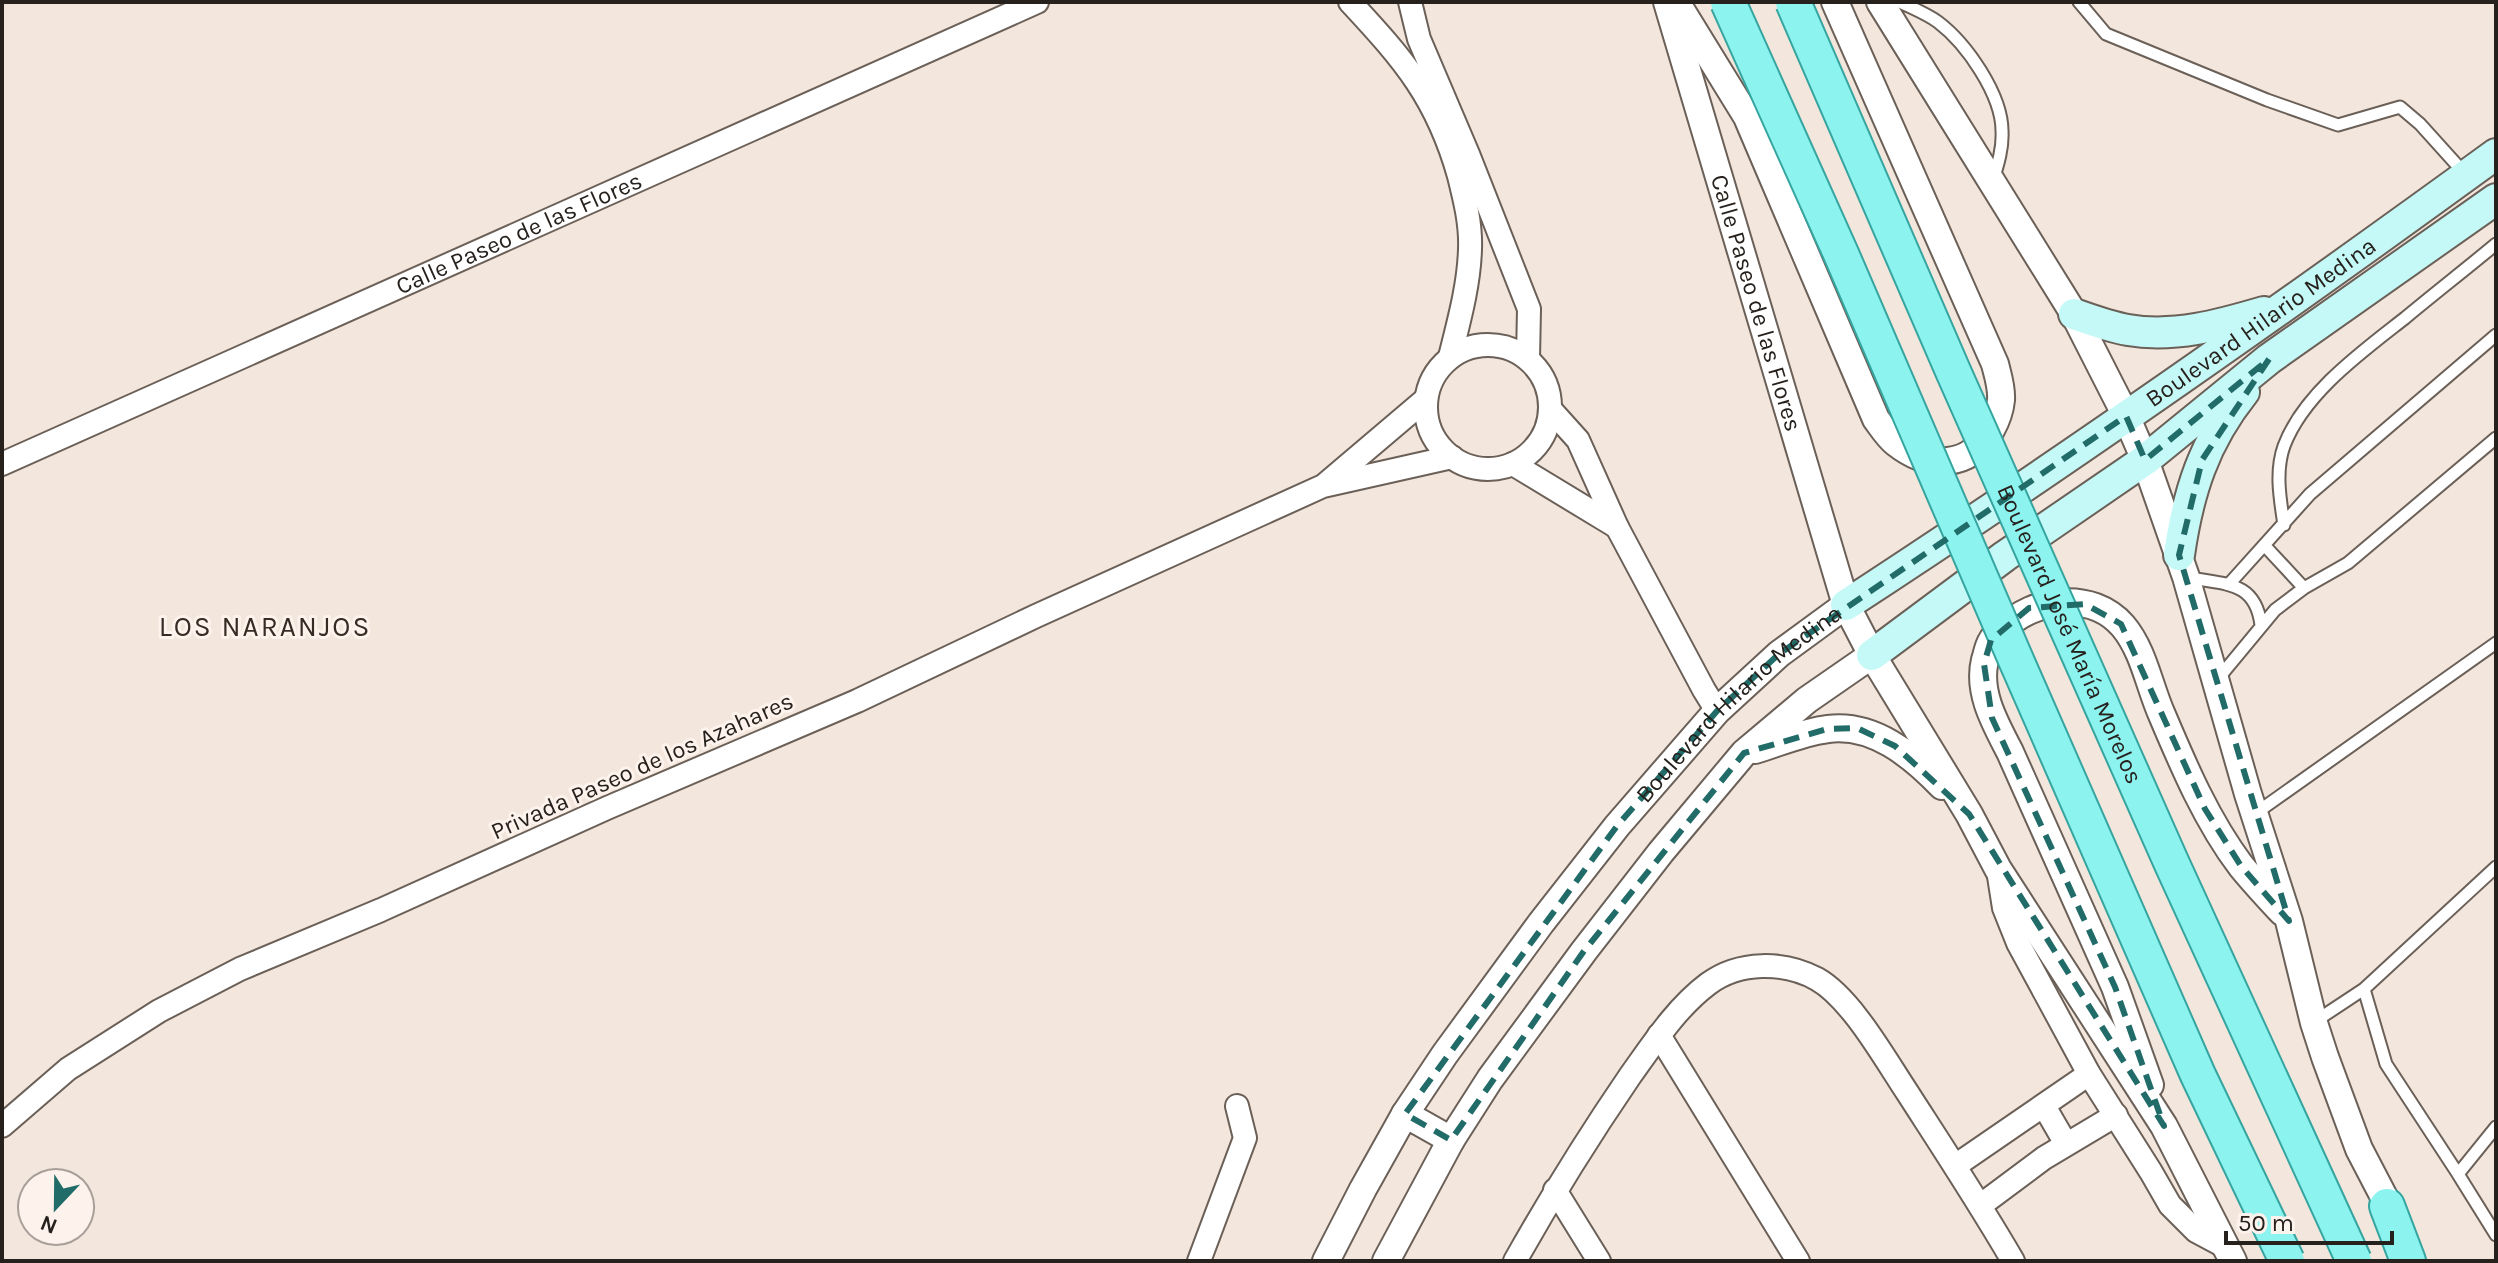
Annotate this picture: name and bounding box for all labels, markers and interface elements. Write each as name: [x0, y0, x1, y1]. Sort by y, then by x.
street label: Calle Paseo de las Flores: [392, 166, 646, 300]
street label: Calle Paseo de las Flores: [1705, 171, 1808, 435]
street label: Boulevard Hilario Medina: [2140, 231, 2381, 413]
street label: Boulevard José María Morelos: [1991, 480, 2148, 788]
street label: Boulevard Hilario Medina: [1630, 599, 1847, 808]
district label: LOS NARANJOS: [159, 610, 371, 643]
street label: Privada Paseo de los Azahares: [487, 687, 797, 845]
north arrow: [16, 1167, 96, 1247]
scale bar: [2226, 1195, 2392, 1245]
text: 50 m: [2238, 1209, 2294, 1237]
text: N: [37, 1210, 61, 1240]

